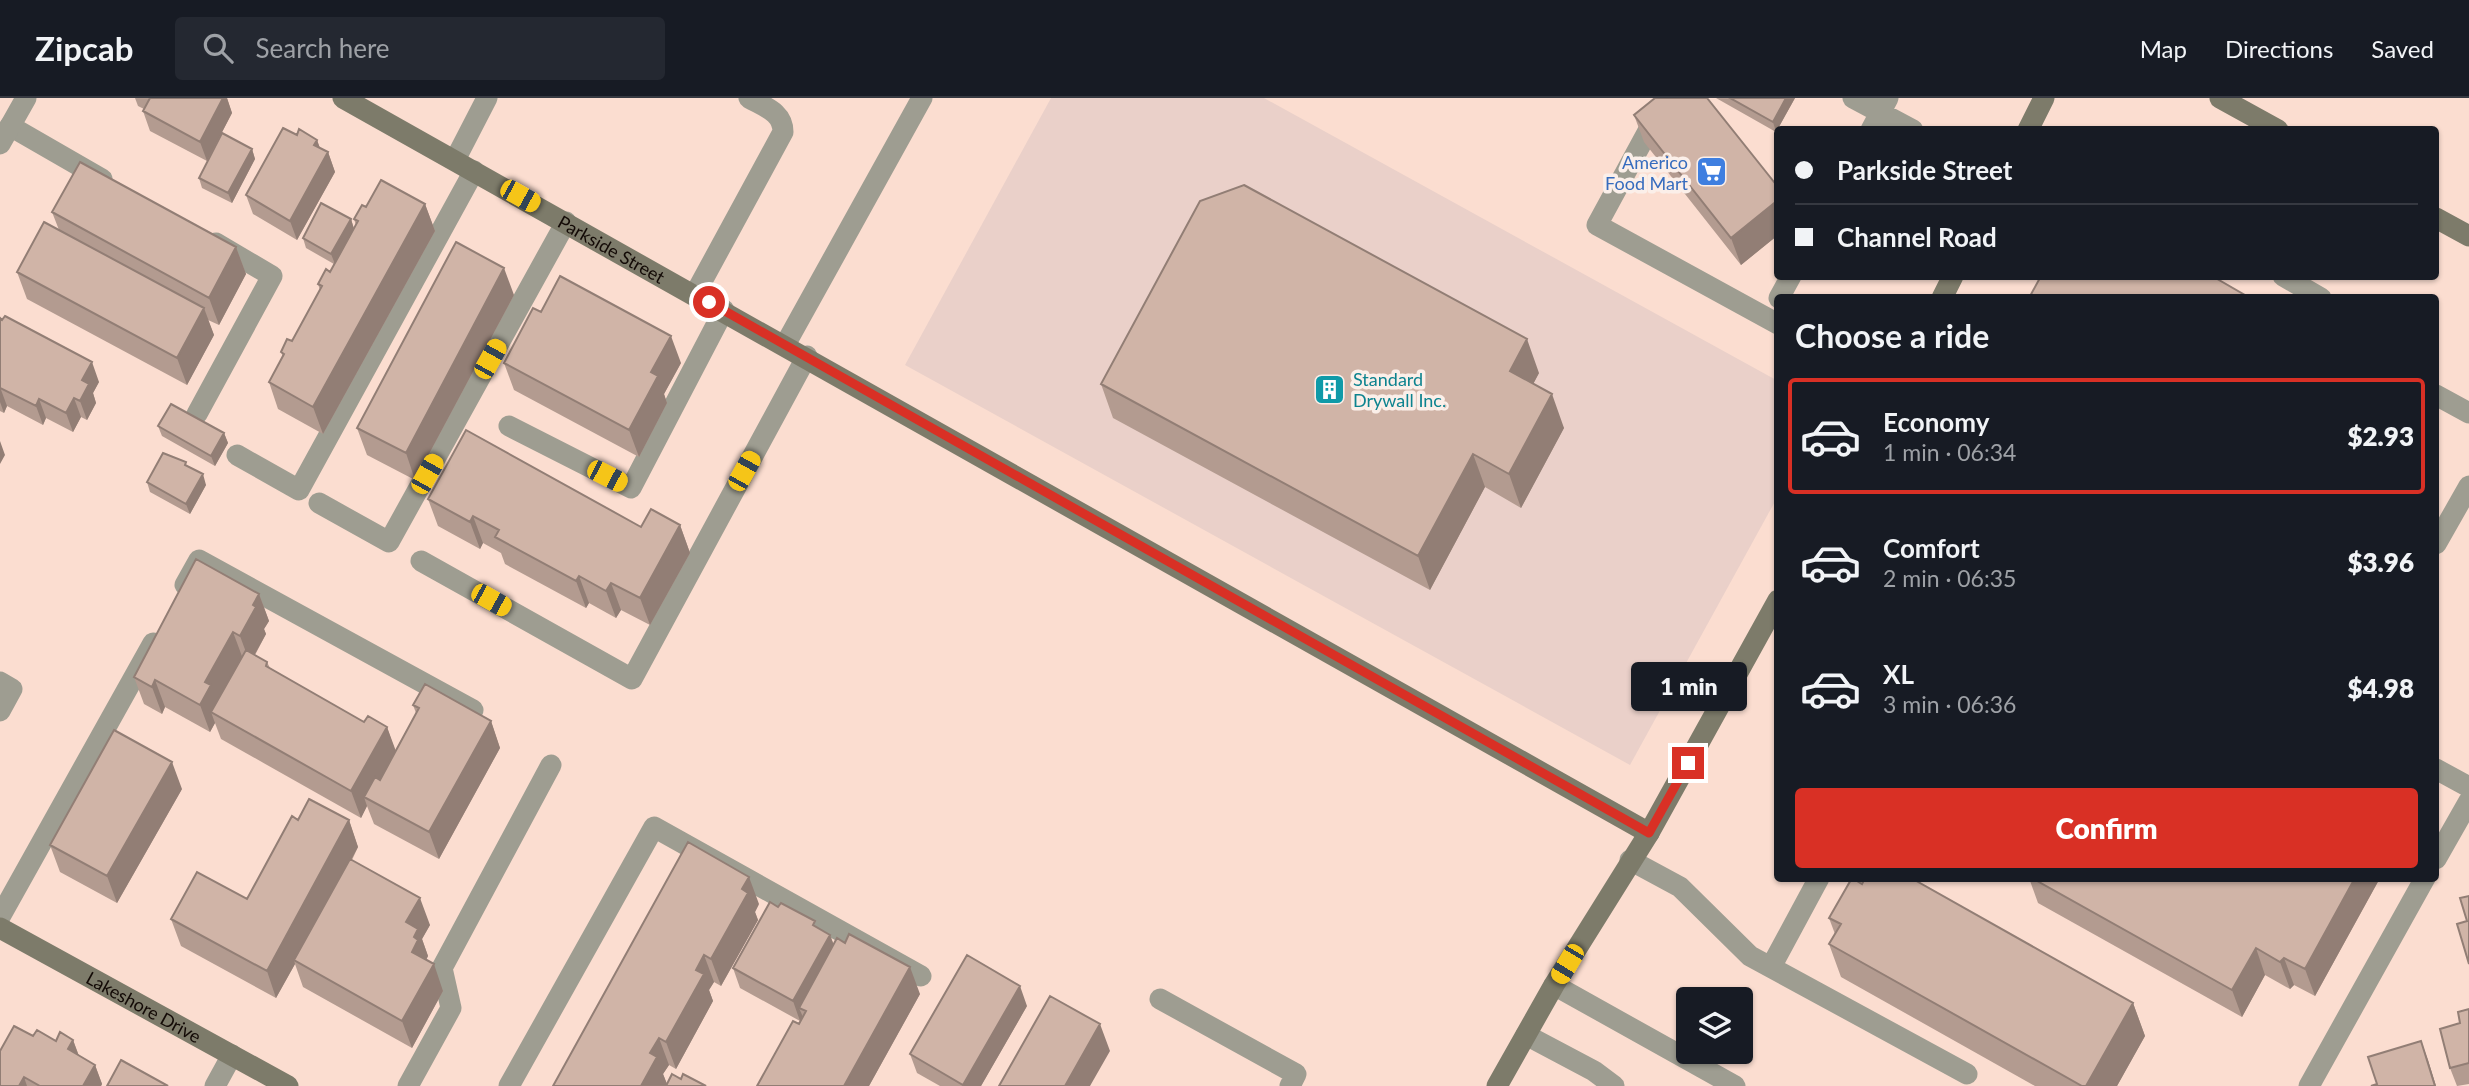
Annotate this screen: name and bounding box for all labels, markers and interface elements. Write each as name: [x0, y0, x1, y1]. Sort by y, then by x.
search box: [175, 17, 665, 80]
text: Zipcab: [35, 28, 133, 68]
icon: search: [199, 29, 237, 67]
text: Search here: [255, 32, 390, 64]
text: Map: [2140, 34, 2187, 63]
text: Directions: [2225, 34, 2333, 63]
text: Saved: [2371, 34, 2434, 63]
place label: Americo Food Mart: [1605, 151, 1689, 194]
text: Parkside Street: [1837, 154, 2012, 186]
supermarket icon: Americo Food Mart: [1694, 155, 1728, 189]
car: [497, 177, 544, 215]
street label: Parkside Street: [554, 210, 669, 288]
text: Channel Road: [1837, 221, 1997, 253]
route start: [693, 286, 725, 318]
text: Choose a ride: [1795, 316, 1989, 355]
car: [471, 336, 510, 382]
place label: Standard Drywall Inc.: [1353, 368, 1446, 411]
building icon: Standard Drywall Inc.: [1313, 372, 1347, 406]
icon: car: [1799, 405, 1862, 468]
text: Economy: [1883, 406, 1989, 438]
text: $2.93: [2347, 420, 2414, 452]
text: 1 min · 06:34: [1883, 438, 2016, 466]
car: [725, 448, 764, 494]
car: [408, 451, 447, 497]
car: [584, 457, 631, 495]
icon: car: [1799, 531, 1862, 594]
text: Comfort: [1883, 532, 1980, 564]
text: $3.96: [2347, 546, 2414, 578]
text: 2 min · 06:35: [1883, 564, 2016, 592]
car: [468, 581, 515, 619]
icon: car: [1799, 657, 1862, 720]
text: XL: [1883, 658, 1914, 690]
callout: 1 min: [1630, 662, 1746, 710]
text: 1 min: [1660, 672, 1718, 700]
text: $4.98: [2347, 672, 2414, 704]
text: 3 min · 06:36: [1883, 690, 2016, 718]
route end: [1672, 747, 1704, 779]
button: Confirm: [1795, 788, 2418, 868]
car: [1548, 941, 1587, 987]
street label: Lakeshore Drive: [83, 967, 205, 1047]
map controls: [1676, 987, 1753, 1064]
button: layers: [1676, 987, 1753, 1064]

